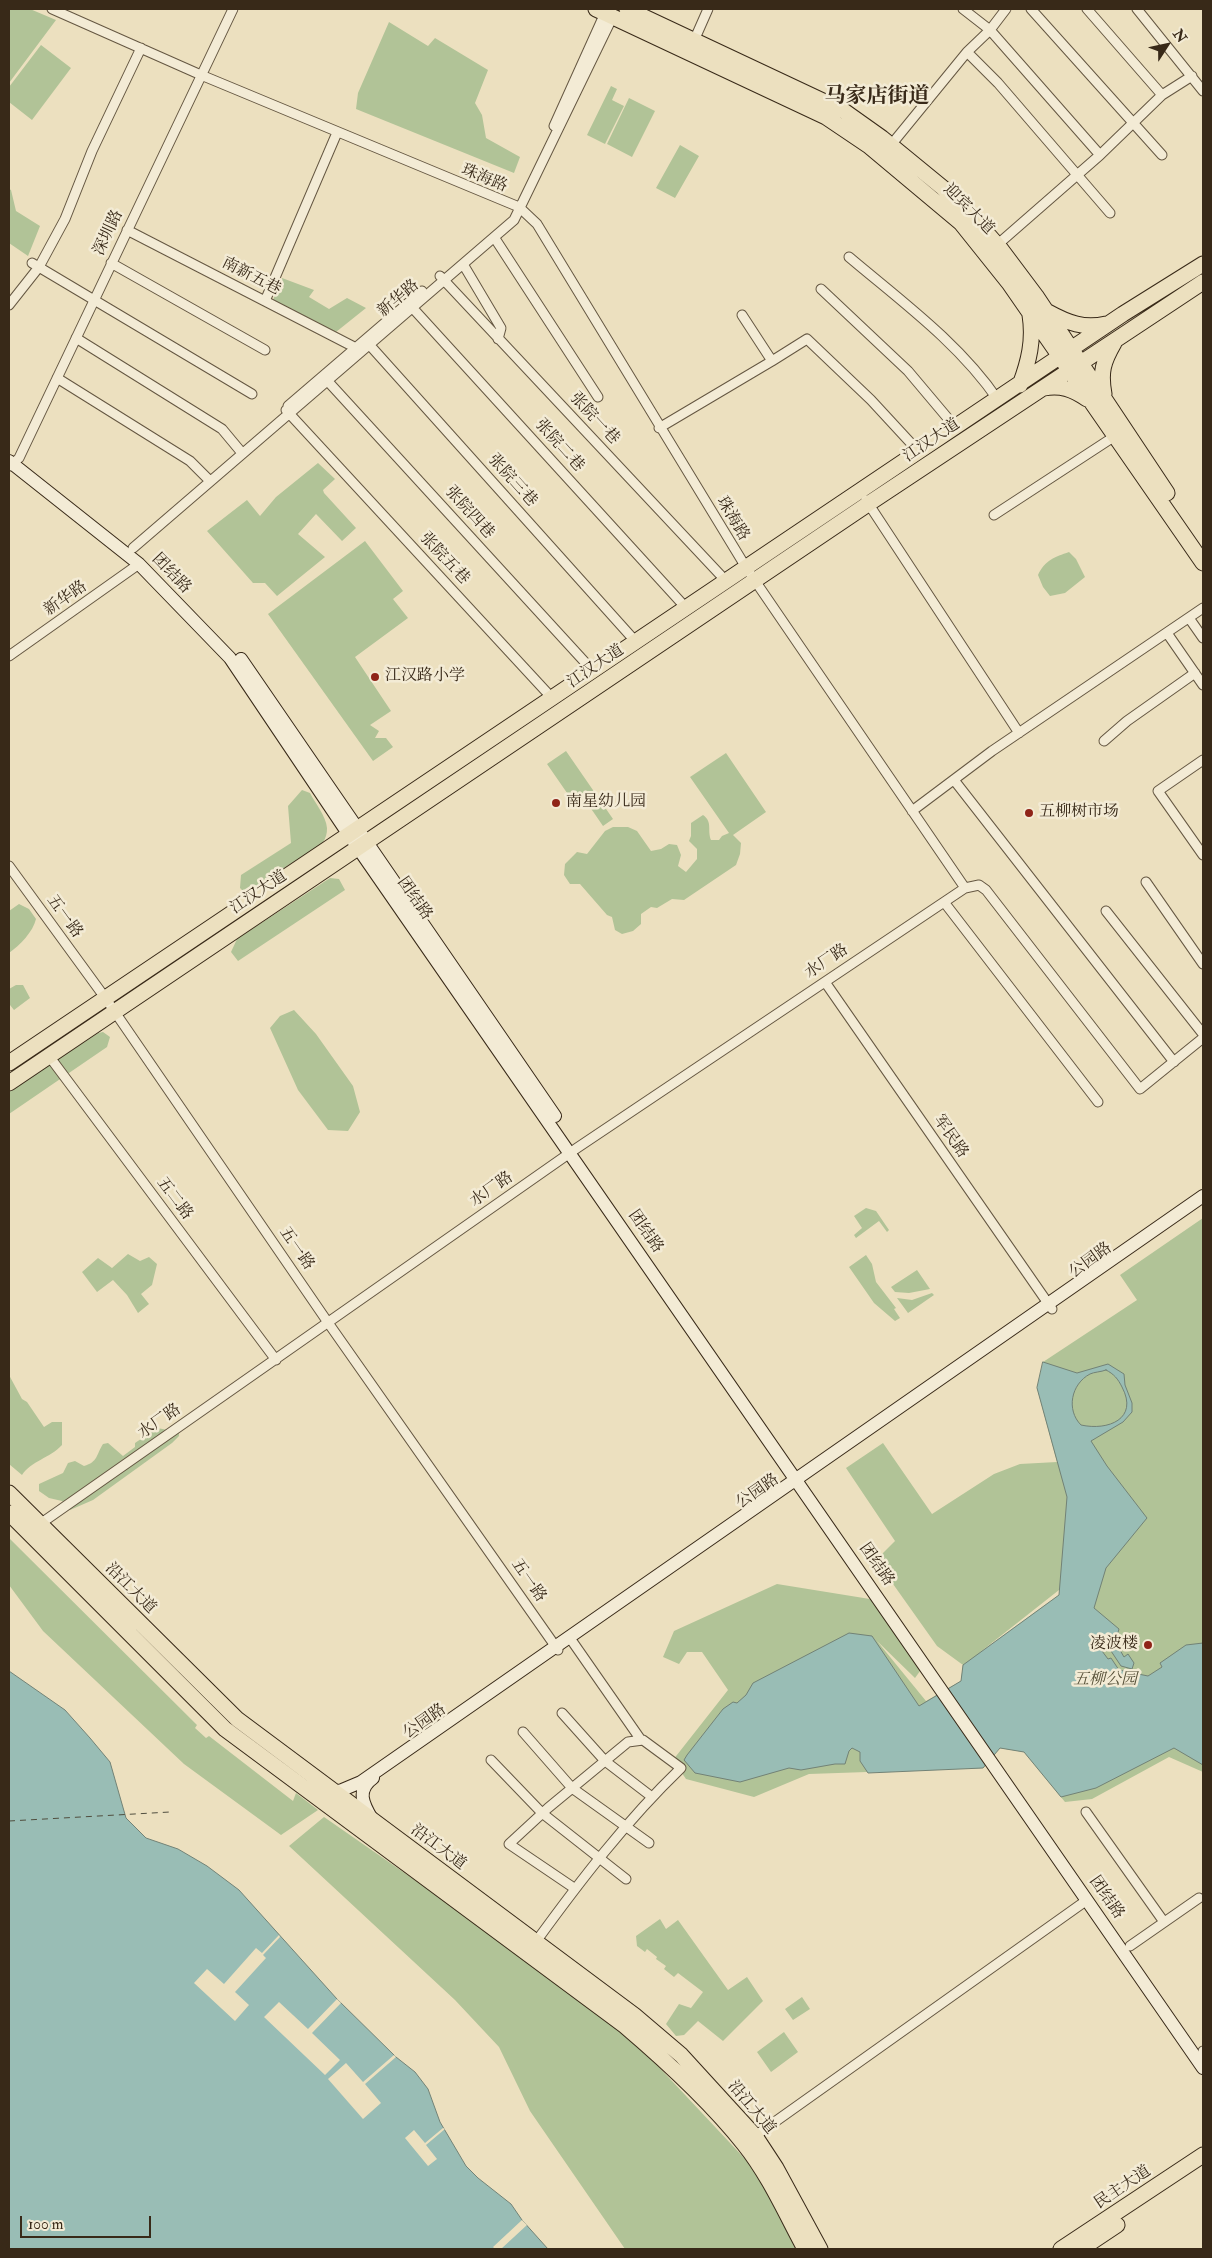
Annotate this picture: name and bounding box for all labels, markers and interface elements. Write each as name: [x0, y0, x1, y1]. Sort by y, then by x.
north arrow: [1142, 20, 1192, 70]
text: N: [1169, 26, 1190, 46]
district label: 马家店街道: [825, 84, 929, 110]
street label: 珠海路: [458, 161, 510, 197]
street label: 迎宾大道: [939, 181, 997, 239]
street label: 深圳路: [90, 207, 128, 259]
street label: 南新五巷: [218, 254, 284, 300]
street label: 新华路: [374, 276, 424, 322]
street label: 张院一巷: [565, 389, 623, 449]
street label: 江汉大道: [900, 415, 964, 467]
street label: 张院二巷: [530, 416, 588, 476]
street label: 张院三巷: [483, 451, 541, 511]
street label: 张院四巷: [440, 483, 498, 543]
street label: 珠海路: [711, 493, 753, 545]
street label: 张院五巷: [415, 529, 473, 589]
street label: 团结路: [147, 550, 195, 598]
street label: 新华路: [41, 577, 91, 621]
street label: 江汉大道: [564, 641, 628, 693]
place label: 江汉路小学: [385, 667, 465, 687]
marker: 江汉路小学: [369, 671, 381, 683]
place label: 南星幼儿园: [566, 793, 646, 813]
marker: 南星幼儿园: [550, 797, 562, 809]
place label: 五柳树市场: [1039, 803, 1119, 823]
marker: 五柳树市场: [1023, 807, 1035, 819]
street label: 江汉大道: [227, 867, 291, 919]
street label: 团结路: [392, 874, 436, 924]
street label: 五一路: [42, 892, 86, 942]
street label: 水厂路: [802, 941, 852, 983]
street label: 军民路: [928, 1112, 972, 1162]
street label: 水厂路: [467, 1168, 517, 1212]
street label: 五二路: [152, 1174, 196, 1224]
street label: 团结路: [623, 1207, 667, 1257]
street label: 五一路: [274, 1224, 318, 1274]
street label: 公园路: [1066, 1239, 1116, 1283]
street label: 水厂路: [135, 1400, 185, 1444]
street label: 公园路: [733, 1470, 783, 1514]
street label: 团结路: [854, 1540, 898, 1590]
street label: 五一路: [506, 1556, 550, 1606]
street label: 沿江大道: [101, 1560, 159, 1618]
place label: 凌波楼: [1090, 1635, 1138, 1655]
marker: 凌波楼: [1142, 1639, 1154, 1651]
park label: 五柳公园: [1073, 1671, 1137, 1691]
street label: 公园路: [400, 1700, 450, 1744]
street label: 沿江大道: [407, 1821, 469, 1875]
street label: 团结路: [1084, 1873, 1128, 1923]
street label: 沿江大道: [723, 2077, 779, 2139]
street label: 民主大道: [1091, 2162, 1155, 2214]
scale bar: [22, 2206, 154, 2238]
text: 100 m: [28, 2215, 63, 2234]

